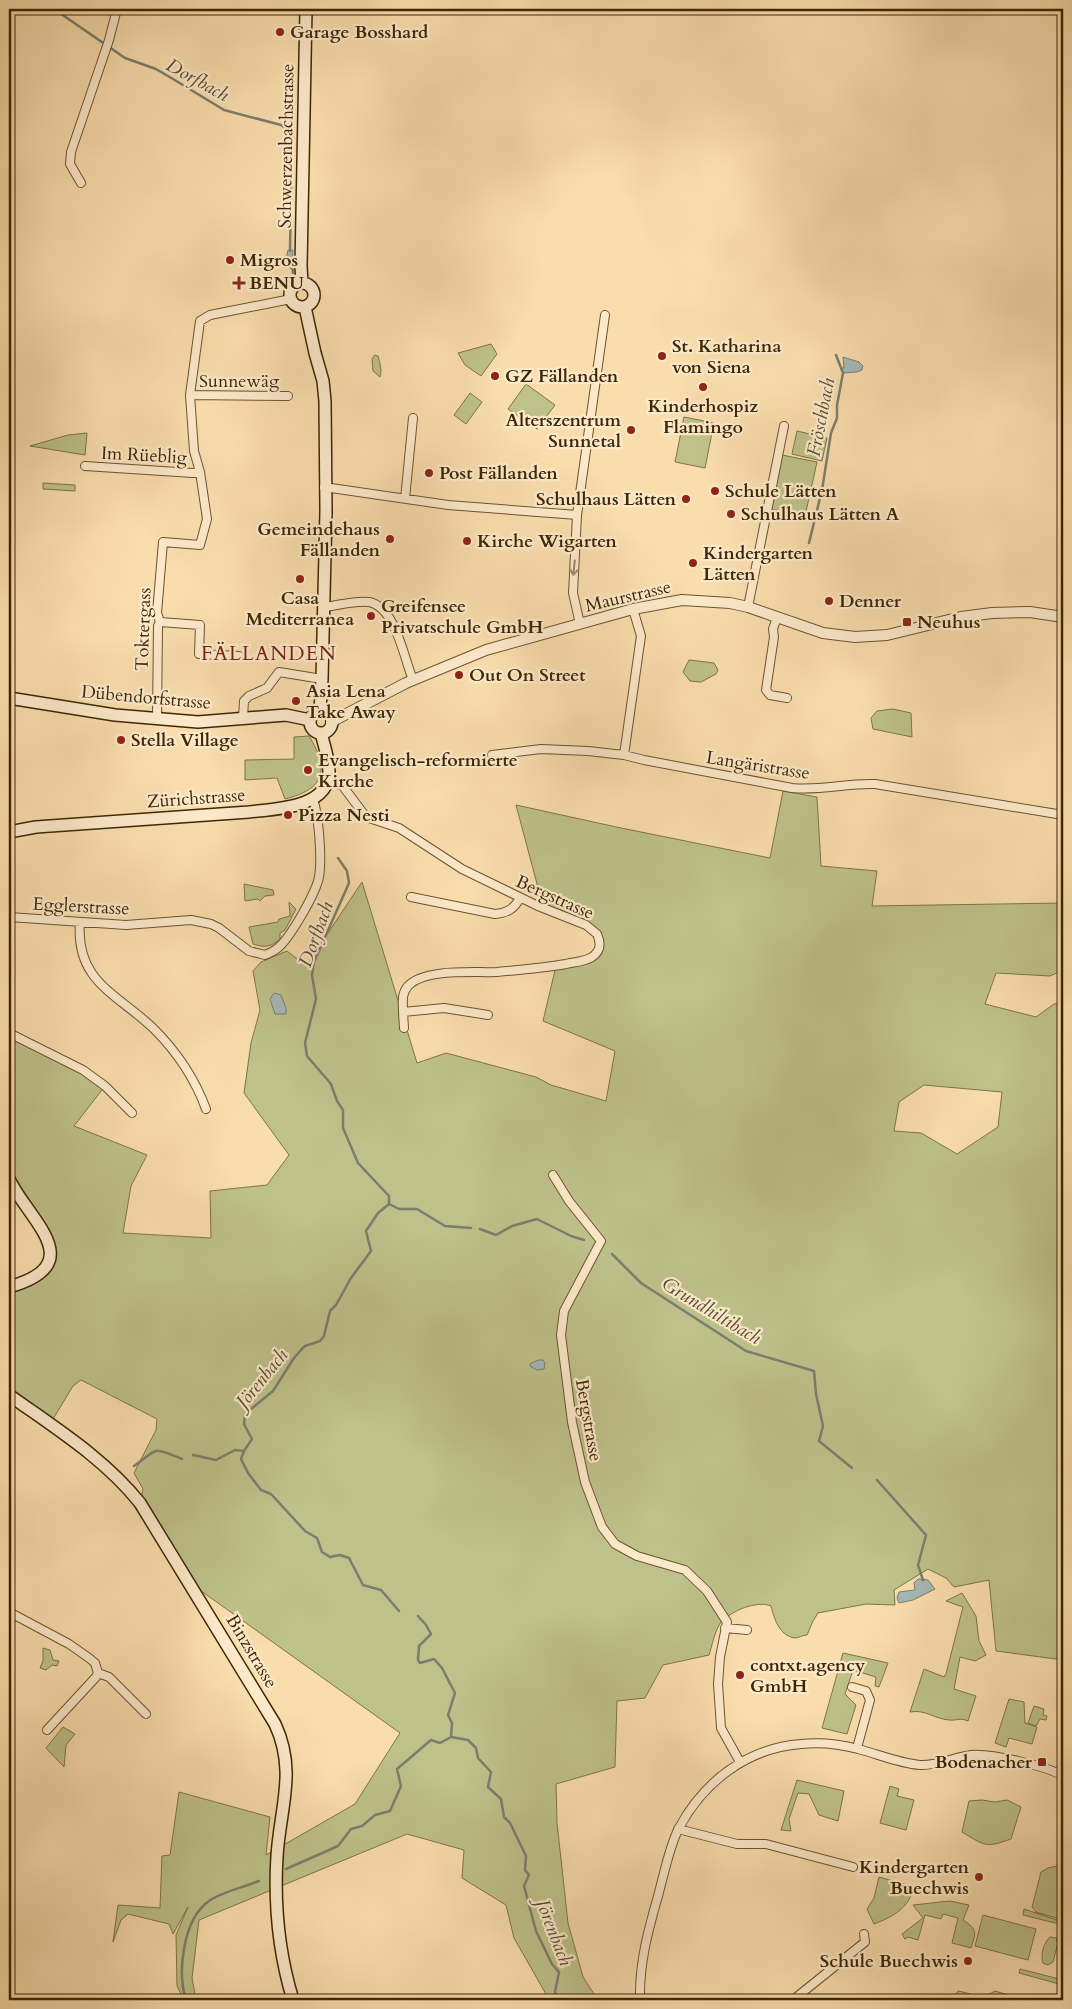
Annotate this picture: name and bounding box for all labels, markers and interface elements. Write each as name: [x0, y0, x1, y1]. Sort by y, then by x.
place label: Garage Bosshard: [290, 20, 429, 45]
marker: Garage Bosshard: [274, 26, 286, 38]
water label: Dorfbach: [161, 52, 234, 108]
street label: Schwerzenbachstrasse: [273, 64, 300, 228]
place label: Migros: [240, 248, 298, 273]
marker: Migros: [224, 254, 236, 266]
place label: BENU: [249, 271, 304, 296]
marker: BENU: [233, 277, 245, 289]
place label: St. Katharina von Siena: [672, 334, 781, 380]
marker: St. Katharina von Siena: [656, 350, 668, 362]
place label: GZ Fällanden: [505, 364, 619, 389]
street label: Sunnewäg: [199, 369, 280, 394]
marker: GZ Fällanden: [489, 370, 501, 382]
water label: Fröschbach: [801, 376, 841, 459]
marker: Kinderhospiz Flamingo: [697, 381, 709, 393]
place label: Kinderhospiz Flamingo: [648, 394, 759, 440]
place label: Alterszentrum Sunnetal: [505, 408, 621, 454]
marker: Alterszentrum Sunnetal: [625, 424, 637, 436]
street label: Im Rüeblig: [100, 441, 189, 470]
place label: Post Fällanden: [439, 461, 558, 486]
marker: Post Fällanden: [423, 467, 435, 479]
place label: Schule Lätten: [725, 479, 837, 504]
marker: Schule Lätten: [709, 485, 721, 497]
place label: Schulhaus Lätten: [536, 487, 676, 512]
marker: Schulhaus Lätten: [680, 493, 692, 505]
place label: Schulhaus Lätten A: [741, 502, 900, 527]
marker: Schulhaus Lätten A: [725, 508, 737, 520]
place label: Gemeindehaus Fällanden: [257, 517, 380, 563]
place label: Kirche Wigarten: [477, 529, 617, 554]
marker: Gemeindehaus Fällanden: [384, 533, 396, 545]
marker: Kirche Wigarten: [461, 535, 473, 547]
place label: Kindergarten Lätten: [703, 541, 814, 587]
marker: Kindergarten Lätten: [687, 557, 699, 569]
one-way arrow: [569, 560, 579, 576]
marker: Casa Mediterranea: [294, 573, 306, 585]
street label: Maurstrasse: [583, 574, 674, 619]
place label: Casa Mediterranea: [246, 586, 354, 632]
street label: Toktergass: [130, 587, 157, 671]
place label: Denner: [839, 589, 902, 614]
place label: Greifensee Privatschule GmbH: [381, 594, 544, 640]
marker: Denner: [823, 595, 835, 607]
marker: Greifensee Privatschule GmbH: [365, 610, 377, 622]
place label: Neuhus: [917, 610, 981, 635]
marker: Neuhus: [901, 616, 913, 628]
district label: FÄLLANDEN: [201, 640, 337, 667]
place label: Out On Street: [469, 663, 586, 688]
marker: Out On Street: [453, 669, 465, 681]
street label: Dübendorfstrasse: [80, 679, 212, 716]
place label: Asia Lena Take Away: [306, 679, 397, 725]
marker: Asia Lena Take Away: [290, 695, 302, 707]
place label: Stella Village: [131, 728, 239, 753]
marker: Stella Village: [115, 734, 127, 746]
street label: Langäristrasse: [704, 745, 812, 786]
place label: Evangelisch-reformierte Kirche: [318, 748, 518, 794]
marker: Evangelisch-reformierte Kirche: [302, 764, 314, 776]
street label: Zürichstrasse: [146, 783, 246, 814]
place label: Pizza Nesti: [298, 803, 390, 828]
marker: Pizza Nesti: [282, 809, 294, 821]
street label: Bergstrasse: [512, 869, 598, 926]
street label: Egglerstrasse: [32, 891, 130, 922]
water label: Dorfbach: [292, 898, 340, 971]
water label: Grundhiltibach: [657, 1271, 766, 1351]
water label: Jörenbach: [227, 1343, 294, 1417]
street label: Bergstrasse: [569, 1377, 608, 1463]
street label: Binzstrasse: [220, 1610, 283, 1693]
place label: contxt.agency GmbH: [750, 1653, 866, 1699]
marker: contxt.agency GmbH: [734, 1669, 746, 1681]
place label: Bodenacher: [934, 1750, 1033, 1775]
marker: Bodenacher: [1036, 1756, 1048, 1768]
place label: Kindergarten Buechwis: [859, 1855, 969, 1901]
marker: Kindergarten Buechwis: [973, 1871, 985, 1883]
water label: Jörenbach: [528, 1891, 579, 1970]
place label: Schule Buechwis: [820, 1949, 958, 1974]
marker: Schule Buechwis: [962, 1955, 974, 1967]

